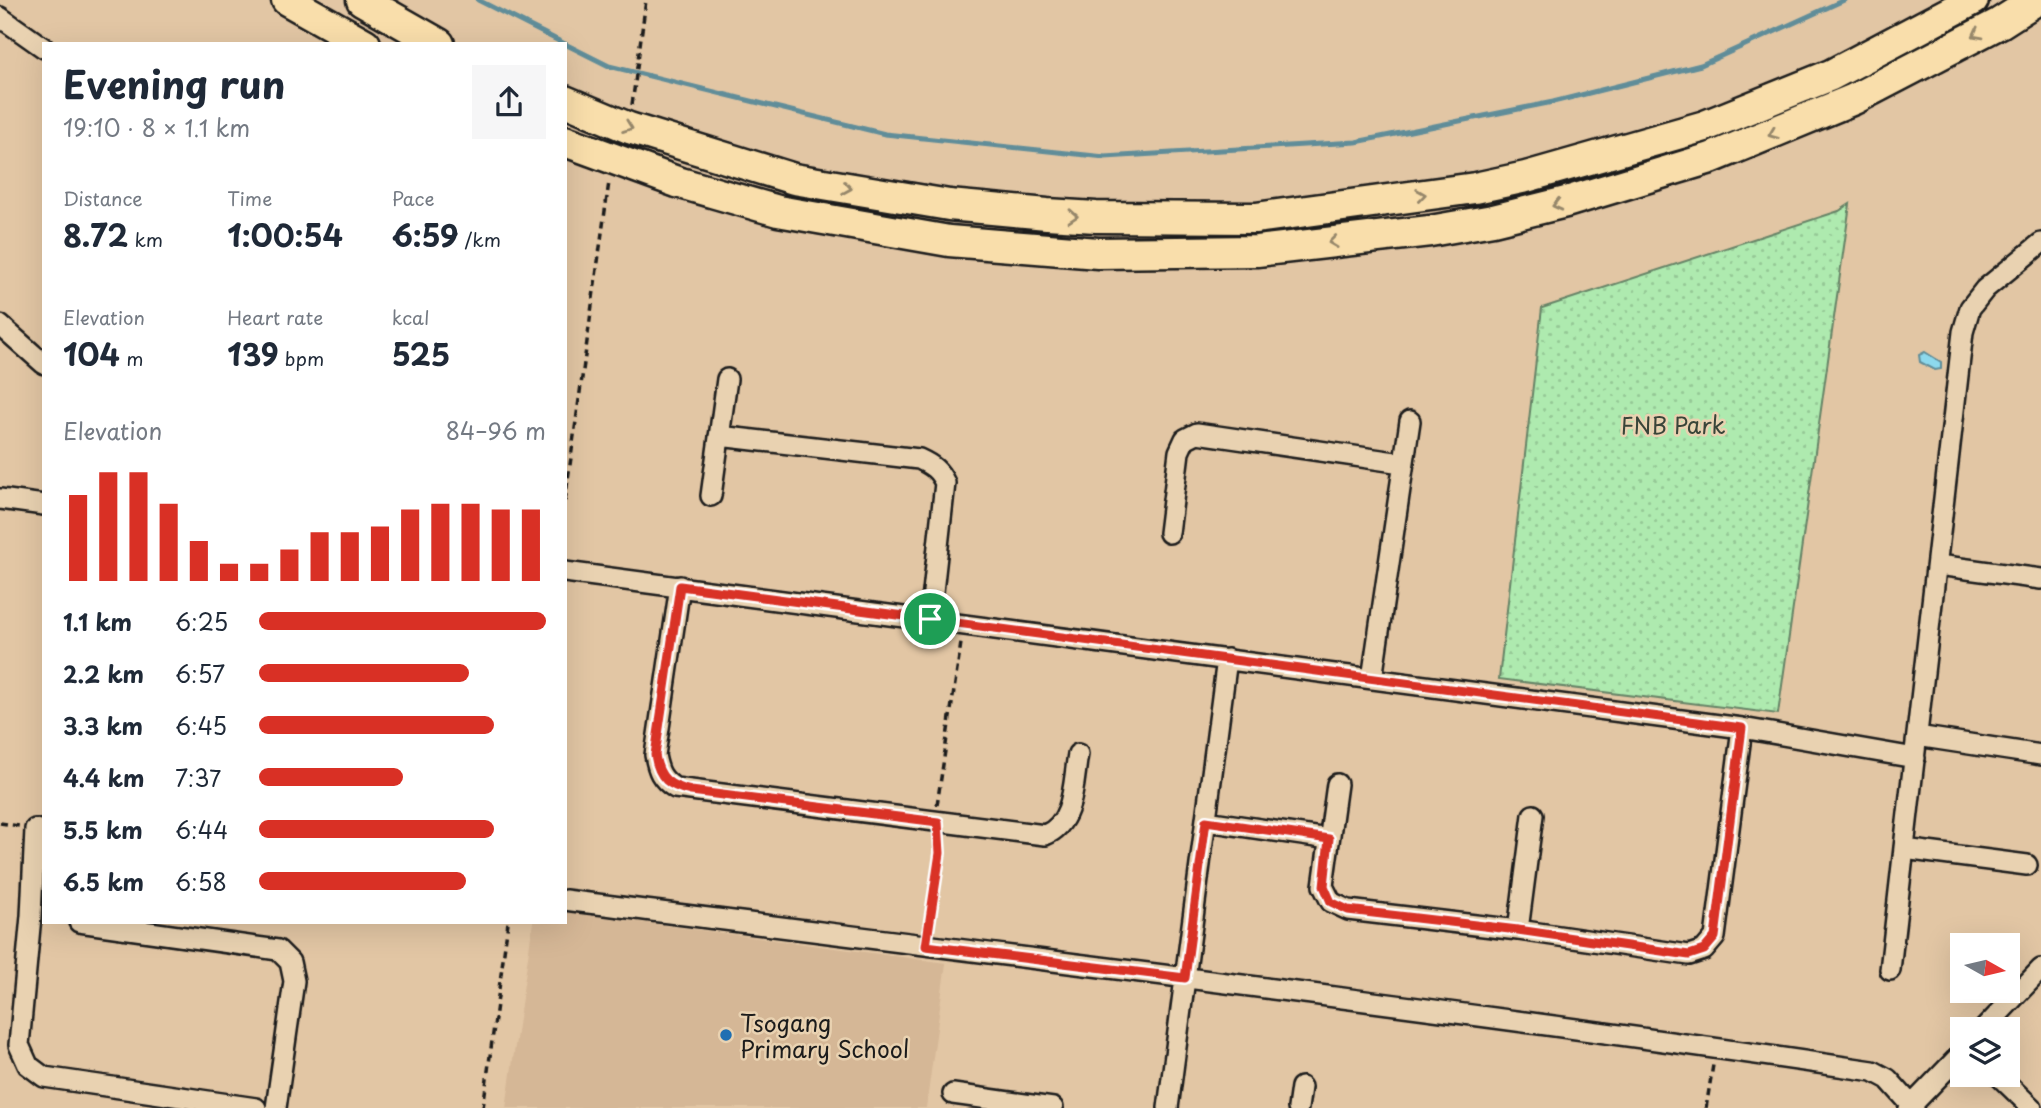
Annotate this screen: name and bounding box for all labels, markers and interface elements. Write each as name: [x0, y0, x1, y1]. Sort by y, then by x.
one-way arrow: [1972, 26, 1984, 40]
text: Evening run: [63, 55, 285, 112]
button: share: [472, 65, 546, 139]
text: 19:10 · 8 × 1.1 km: [63, 110, 250, 145]
one-way arrow: [622, 119, 634, 133]
one-way arrow: [1767, 125, 1779, 139]
one-way arrow: [841, 180, 853, 195]
text: Distance: [63, 184, 143, 212]
text: Time: [227, 184, 272, 212]
text: Pace: [392, 184, 435, 212]
one-way arrow: [1415, 188, 1427, 203]
one-way arrow: [1551, 197, 1563, 211]
one-way arrow: [1068, 208, 1079, 223]
text: 8.72: [63, 212, 128, 257]
text: 1:00:54: [227, 212, 343, 257]
text: 6:59: [392, 212, 458, 257]
text: km: [128, 225, 163, 253]
text: /km: [458, 225, 501, 253]
one-way arrow: [1327, 235, 1338, 250]
text: Elevation: [63, 303, 145, 331]
text: Heart rate: [227, 303, 323, 331]
text: kcal: [392, 303, 430, 331]
text: 104: [63, 331, 120, 376]
text: 139: [227, 331, 279, 376]
text: 525: [392, 331, 450, 376]
text: m: [120, 344, 143, 372]
text: bpm: [279, 344, 324, 372]
park label: FNB Park: [1621, 407, 1725, 442]
text: Elevation: [63, 413, 162, 448]
text: 84–96 m: [446, 413, 546, 448]
pin: [900, 589, 960, 649]
icon: arrive: [911, 600, 949, 638]
text: 1.1 km: [63, 604, 132, 639]
text: 6:25: [175, 604, 228, 639]
text: 2.2 km: [63, 656, 144, 691]
text: 6:57: [175, 656, 225, 691]
text: 3.3 km: [63, 708, 143, 743]
text: 6:45: [175, 708, 227, 743]
text: 4.4 km: [63, 760, 144, 795]
text: 7:37: [175, 760, 221, 795]
text: 5.5 km: [63, 812, 143, 847]
text: 6:44: [175, 812, 228, 847]
text: 6.5 km: [63, 864, 144, 899]
text: 6:58: [175, 864, 227, 899]
north arrow: [1950, 933, 2020, 1003]
map controls: [1950, 933, 2020, 1087]
place label: Tsogang Primary School: [740, 1005, 909, 1066]
button: layers: [1950, 1017, 2020, 1087]
marker: Tsogang Primary School: [718, 1027, 734, 1043]

